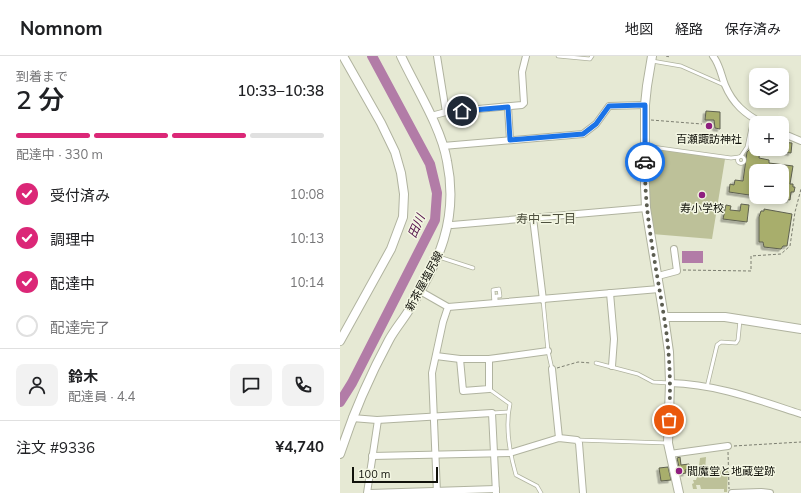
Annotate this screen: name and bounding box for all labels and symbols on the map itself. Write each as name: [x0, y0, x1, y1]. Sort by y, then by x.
pin: [445, 94, 479, 128]
marker: 百瀬諏訪神社: [704, 121, 714, 131]
place label: 百瀬諏訪神社: [676, 132, 742, 146]
courier: [625, 142, 665, 182]
marker: 寿小学校: [697, 190, 707, 200]
place label: 寿小学校: [680, 201, 724, 215]
water label: 田川: [404, 210, 429, 240]
district label: 寿中二丁目: [516, 211, 576, 226]
street label: 新茶屋塩尻線: [402, 249, 446, 313]
pin: [652, 403, 686, 437]
place label: 閻魔堂と地蔵堂跡: [687, 464, 775, 478]
scale bar: [352, 465, 438, 484]
marker: 閻魔堂と地蔵堂跡: [674, 466, 684, 476]

